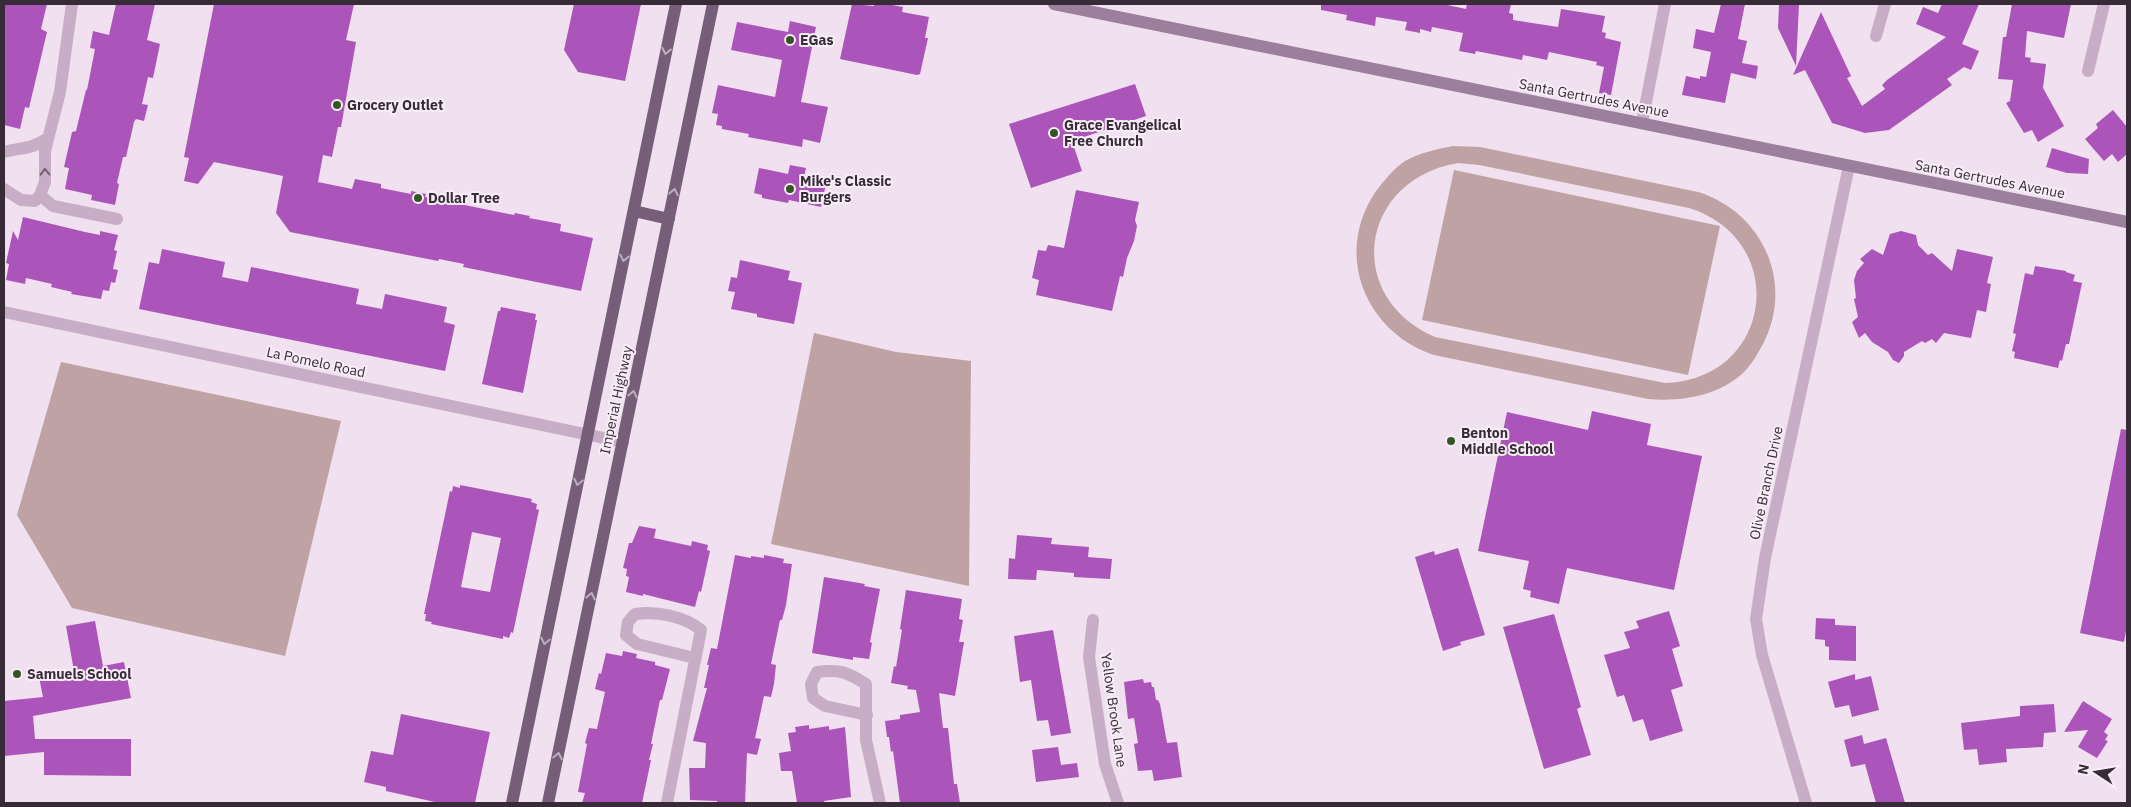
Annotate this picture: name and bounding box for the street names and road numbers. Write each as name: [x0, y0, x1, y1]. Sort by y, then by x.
street label: Santa Gertrudes Avenue: [1517, 75, 1671, 121]
street label: Santa Gertrudes Avenue: [1913, 156, 2067, 202]
street label: La Pomelo Road: [265, 343, 367, 381]
street label: Imperial Highway: [596, 344, 636, 456]
street label: Olive Branch Drive: [1745, 424, 1787, 541]
street label: Yellow Brook Lane: [1097, 652, 1131, 769]

